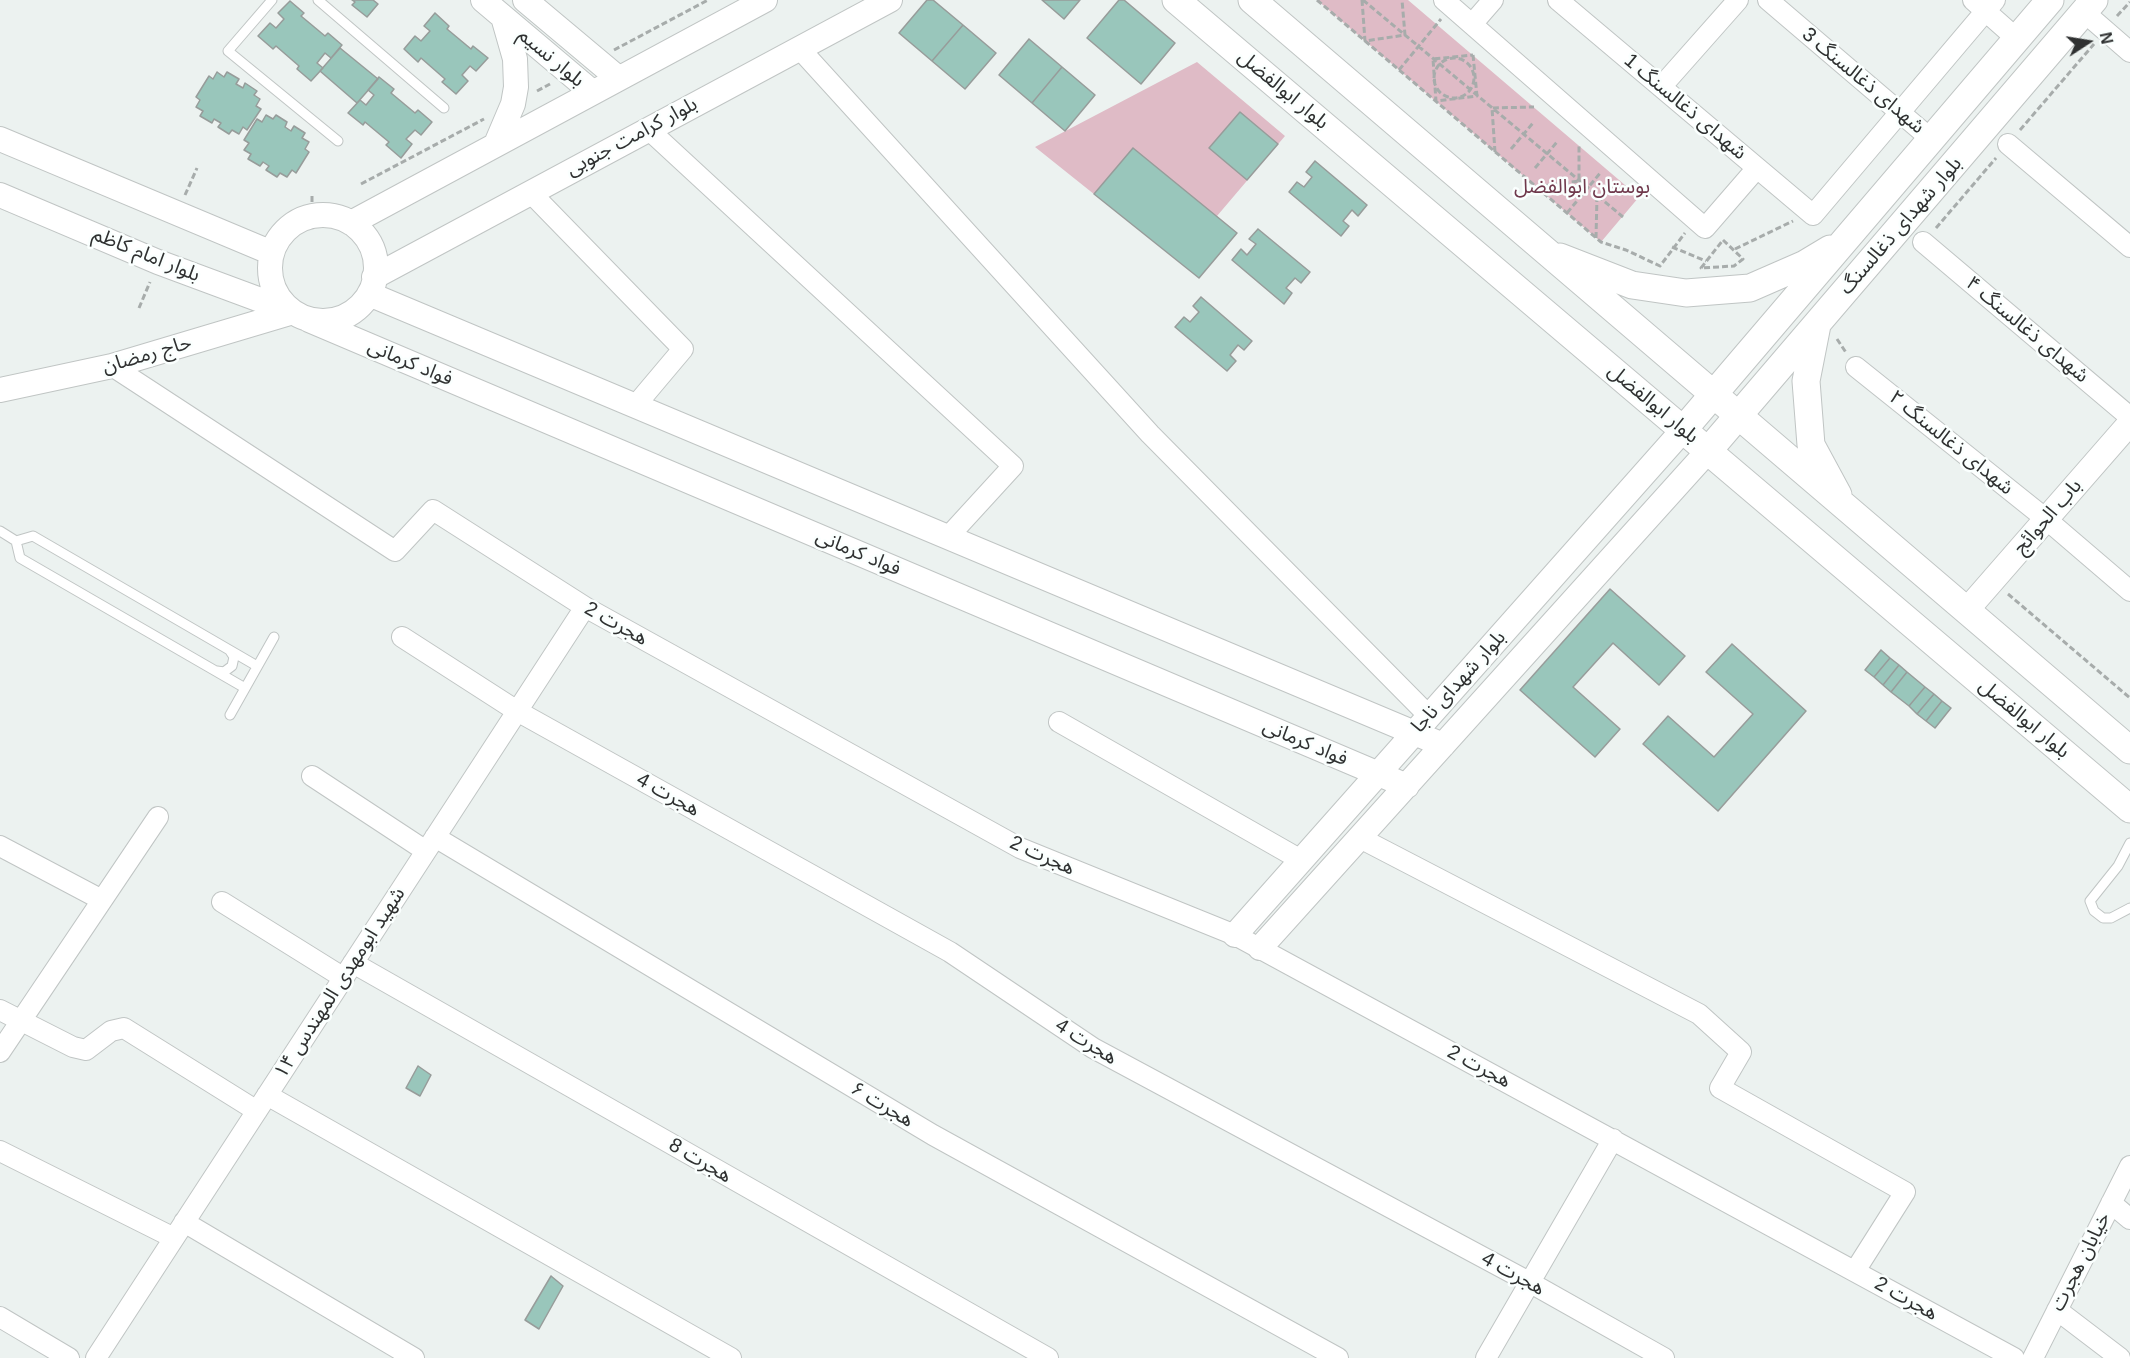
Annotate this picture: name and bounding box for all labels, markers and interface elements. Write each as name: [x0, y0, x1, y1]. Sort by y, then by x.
north arrow: [2058, 12, 2118, 72]
street label: بلوار نسیم: [513, 23, 589, 93]
street label: شهدای ذغالسنگ 3: [1797, 23, 1929, 139]
text: N: [2097, 31, 2116, 46]
street label: بلوار ابوالفضل: [1233, 45, 1333, 135]
street label: شهدای ذغالسنگ 1: [1619, 49, 1751, 165]
street label: بلوار کرامت جنوبی: [562, 92, 702, 182]
street label: بلوار شهدای ذغالسنگ: [1835, 152, 1967, 300]
park label: بوستان ابوالفضل: [1514, 175, 1650, 199]
street label: بلوار امام کاظم: [89, 223, 203, 287]
street label: شهدای ذغالسنگ ۴: [1961, 272, 2093, 388]
street label: حاج رمضان: [100, 331, 194, 379]
street label: فواد کرمانی: [364, 334, 456, 392]
street label: بلوار ابوالفضل: [1603, 359, 1703, 449]
street label: شهدای ذغالسنگ ۲: [1884, 386, 2018, 500]
street label: باب الحوائج: [2009, 474, 2087, 560]
street label: فواد کرمانی: [812, 524, 904, 582]
street label: هجرت 2: [580, 597, 652, 651]
street label: بلوار شهدای ناجا: [1407, 626, 1511, 738]
street label: بلوار ابوالفضل: [1974, 674, 2074, 764]
street label: فواد کرمانی: [1259, 714, 1351, 772]
street label: هجرت 4: [632, 768, 704, 822]
street label: هجرت 2: [1006, 831, 1078, 881]
street label: شهید ابومهدی المهندس ۱۴: [269, 883, 411, 1083]
street label: هجرت 4: [1051, 1014, 1121, 1070]
street label: هجرت 2: [1443, 1040, 1515, 1094]
street label: هجرت ۶: [846, 1077, 918, 1133]
street label: هجرت 8: [664, 1133, 736, 1189]
street label: خیابان هجرت: [2046, 1209, 2116, 1315]
street label: هجرت 4: [1477, 1247, 1549, 1301]
street label: هجرت 2: [1870, 1272, 1942, 1326]

